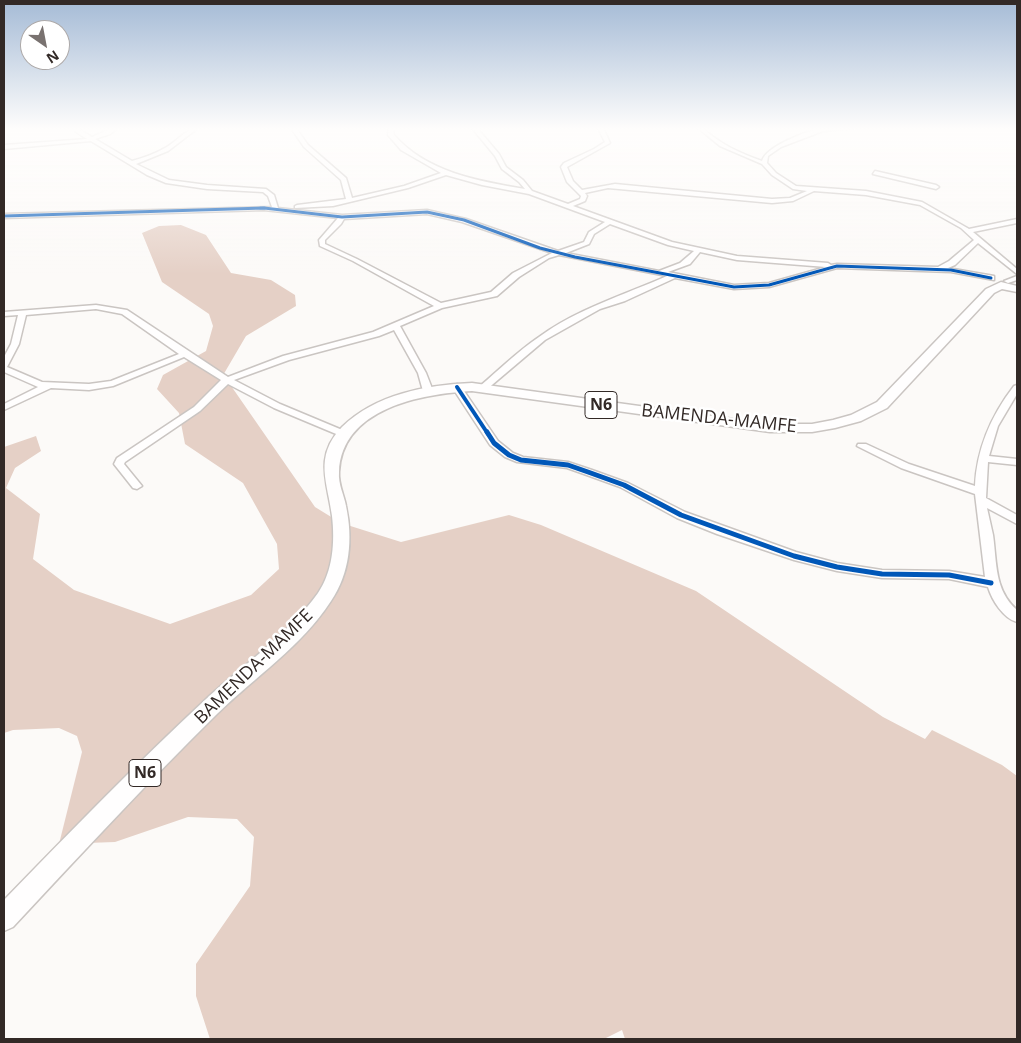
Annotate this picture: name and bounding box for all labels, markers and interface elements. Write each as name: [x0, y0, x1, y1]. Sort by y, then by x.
north arrow: [20, 20, 70, 70]
text: N: [43, 46, 63, 68]
road number: N6: [585, 392, 617, 418]
street label: BAMENDA-MAMFE: [640, 400, 798, 438]
street label: BAMENDA-MAMFE: [190, 605, 318, 729]
road number: N6: [129, 760, 161, 786]

